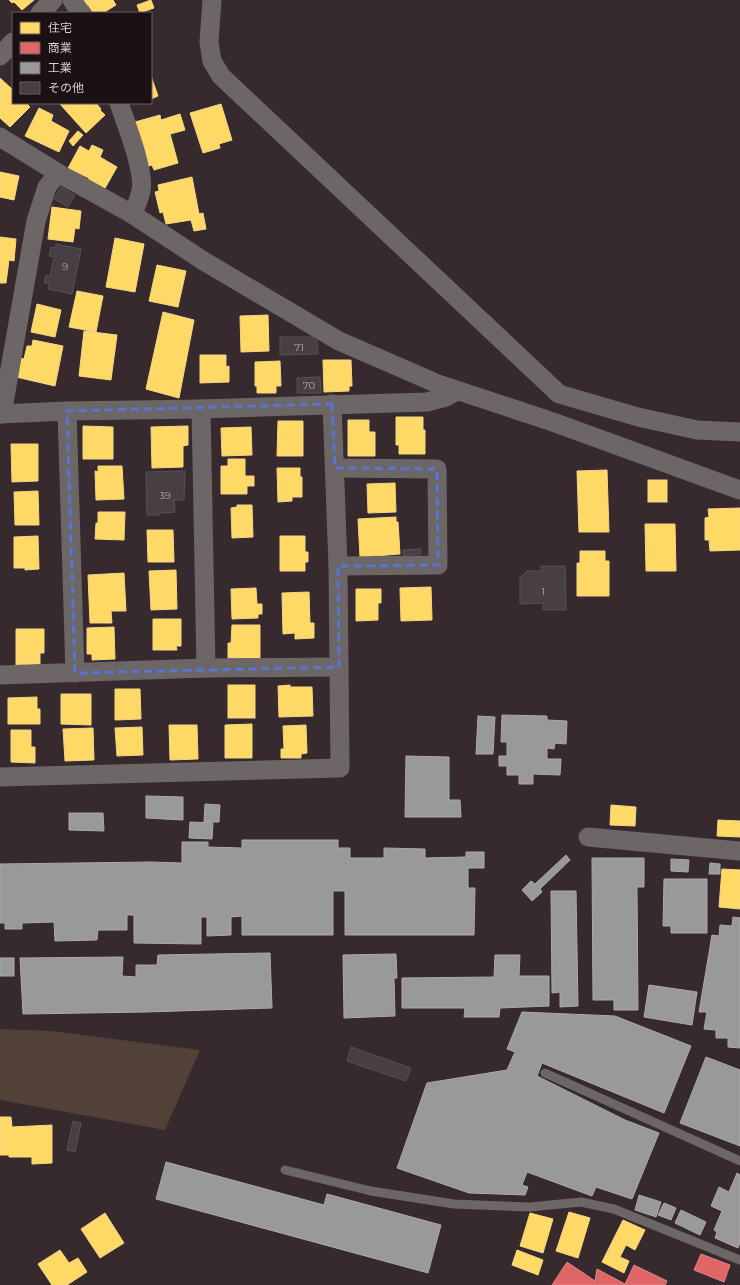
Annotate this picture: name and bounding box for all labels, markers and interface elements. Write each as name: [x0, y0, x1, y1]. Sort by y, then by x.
legend: [12, 12, 152, 104]
text: 住宅: [48, 20, 72, 35]
text: 商業: [48, 40, 72, 55]
text: 工業: [48, 60, 72, 75]
text: その他: [48, 80, 84, 95]
house number: 9: [62, 260, 68, 273]
house number: 71: [294, 341, 304, 354]
house number: 70: [303, 379, 316, 392]
house number: 39: [159, 489, 171, 502]
house number: 1: [541, 585, 545, 598]

